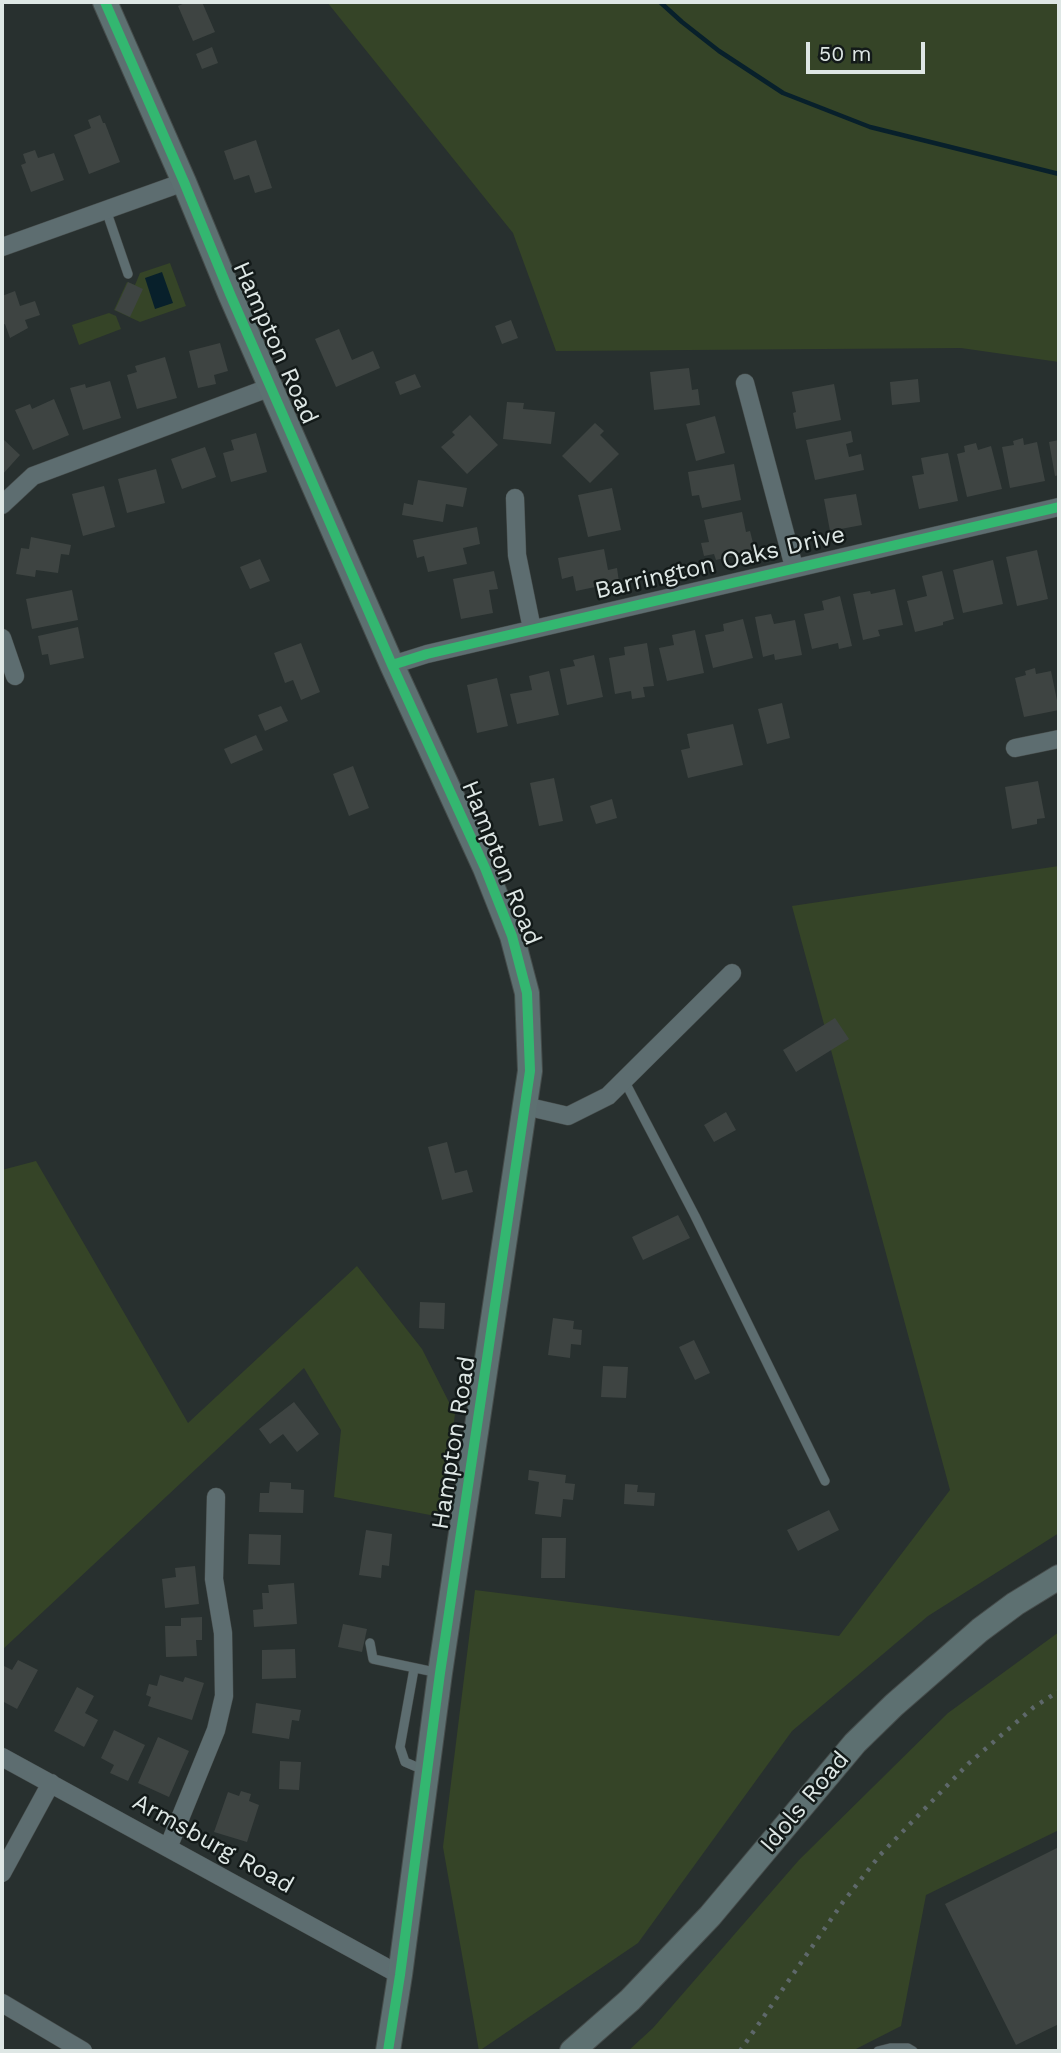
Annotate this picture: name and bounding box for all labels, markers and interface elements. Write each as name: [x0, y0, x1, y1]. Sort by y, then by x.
scale bar: [809, 28, 928, 72]
text: 50 m: [819, 41, 871, 66]
street label: Hampton Road: [226, 257, 324, 429]
street label: Barrington Oaks Drive: [592, 520, 848, 606]
street label: Hampton Road: [455, 777, 547, 949]
street label: Hampton Road: [426, 1354, 482, 1532]
street label: Idols Road: [754, 1746, 856, 1858]
street label: Armsburg Road: [127, 1788, 299, 1900]

